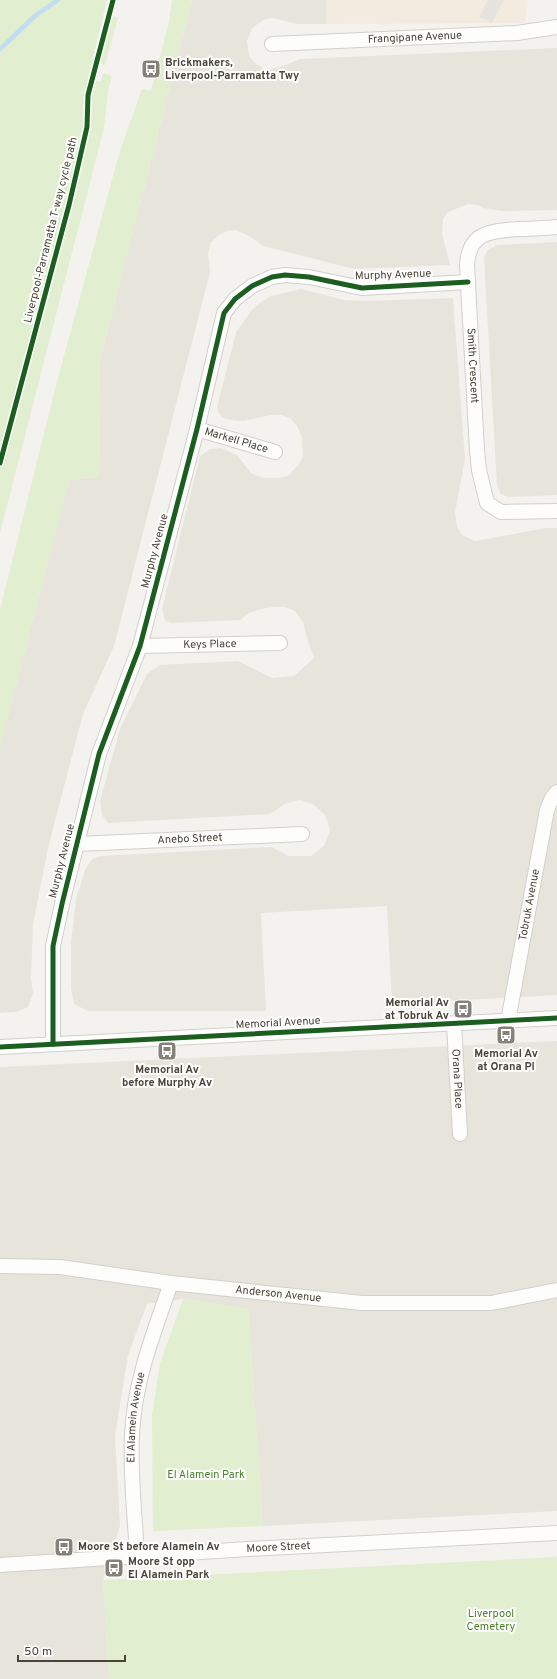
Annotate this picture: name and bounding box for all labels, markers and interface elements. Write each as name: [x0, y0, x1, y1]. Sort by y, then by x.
street label: Frangipane Avenue: [367, 28, 462, 47]
place label: Brickmakers, Liverpool-Parramatta Twy: [165, 56, 299, 83]
bus stop icon: Brickmakers, Liverpool-Parramatta Twy: [140, 58, 162, 80]
street label: Liverpool-Parramatta T-way cycle path: [21, 136, 81, 324]
street label: Murphy Avenue: [355, 267, 432, 283]
street label: Smith Crescent: [463, 328, 481, 404]
street label: Markell Place: [203, 425, 270, 457]
street label: Murphy Avenue: [138, 512, 172, 590]
street label: Keys Place: [183, 637, 237, 652]
street label: Murphy Avenue: [46, 822, 78, 900]
street label: Anebo Street: [157, 831, 223, 847]
street label: Tobruk Avenue: [516, 868, 543, 942]
place label: Memorial Av at Tobruk Av: [385, 996, 449, 1023]
bus stop icon: Memorial Av at Tobruk Av: [452, 998, 474, 1020]
street label: Memorial Avenue: [235, 1014, 321, 1032]
bus stop icon: Memorial Av at Orana Pl: [495, 1024, 517, 1046]
bus stop icon: Memorial Av before Murphy Av: [156, 1040, 178, 1062]
place label: Memorial Av at Orana Pl: [474, 1047, 538, 1074]
street label: Orana Place: [448, 1049, 466, 1109]
place label: Memorial Av before Murphy Av: [122, 1063, 212, 1090]
street label: Anderson Avenue: [234, 1283, 322, 1306]
street label: El Alamein Avenue: [125, 1371, 149, 1463]
park label: El Alamein Park: [167, 1468, 245, 1482]
bus stop icon: Moore St before Alamein Av: [53, 1536, 75, 1558]
street label: Moore Street: [246, 1539, 311, 1556]
place label: Moore St before Alamein Av: [78, 1540, 220, 1554]
place label: Moore St opp El Alamein Park: [128, 1555, 210, 1582]
bus stop icon: Moore St opp El Alamein Park: [103, 1557, 125, 1579]
park label: Liverpool Cemetery: [467, 1607, 516, 1634]
scale bar: [18, 1637, 125, 1663]
text: 50 m: [24, 1644, 52, 1660]

